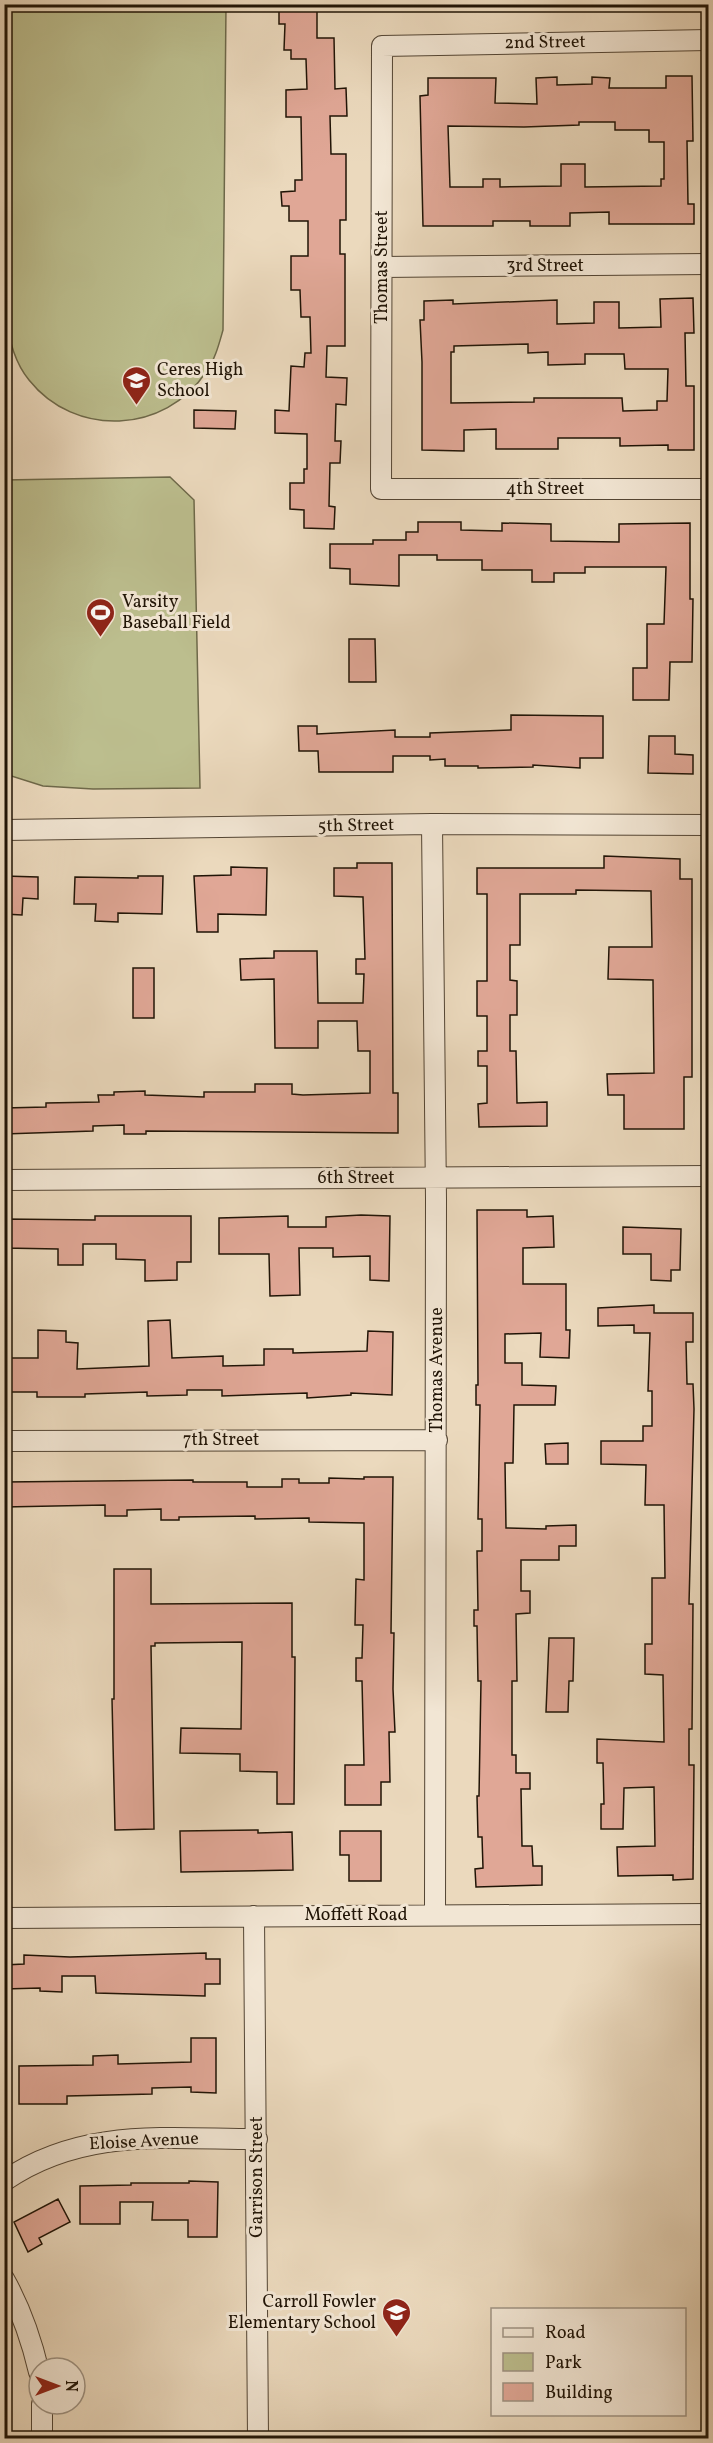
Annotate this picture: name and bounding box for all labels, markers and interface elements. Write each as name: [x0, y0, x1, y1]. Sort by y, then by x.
street label: 2nd Street: [504, 30, 586, 56]
street label: Thomas Street: [370, 210, 395, 324]
street label: 3rd Street: [506, 254, 584, 279]
place label: Ceres High School: [157, 358, 244, 404]
school or university icon: Ceres High School: [120, 364, 152, 406]
street label: 4th Street: [506, 477, 584, 502]
place label: Varsity Baseball Field: [122, 590, 231, 636]
sports icon: Varsity Baseball Field: [85, 596, 117, 638]
street label: 5th Street: [318, 813, 394, 839]
street label: 6th Street: [318, 1166, 394, 1191]
street label: Thomas Avenue: [425, 1307, 450, 1433]
street label: 7th Street: [183, 1428, 259, 1453]
street label: Moffett Road: [304, 1903, 408, 1928]
street label: Garrison Street: [245, 2116, 270, 2238]
street label: Eloise Avenue: [88, 2127, 200, 2157]
place label: Carroll Fowler Elementary School: [228, 2290, 376, 2336]
school or university icon: Carroll Fowler Elementary School: [381, 2296, 413, 2338]
legend: [491, 2308, 686, 2416]
text: Road: [545, 2321, 586, 2346]
text: Park: [545, 2351, 582, 2376]
north arrow: [27, 2356, 87, 2416]
text: N: [59, 2380, 81, 2392]
text: Building: [545, 2381, 613, 2406]

